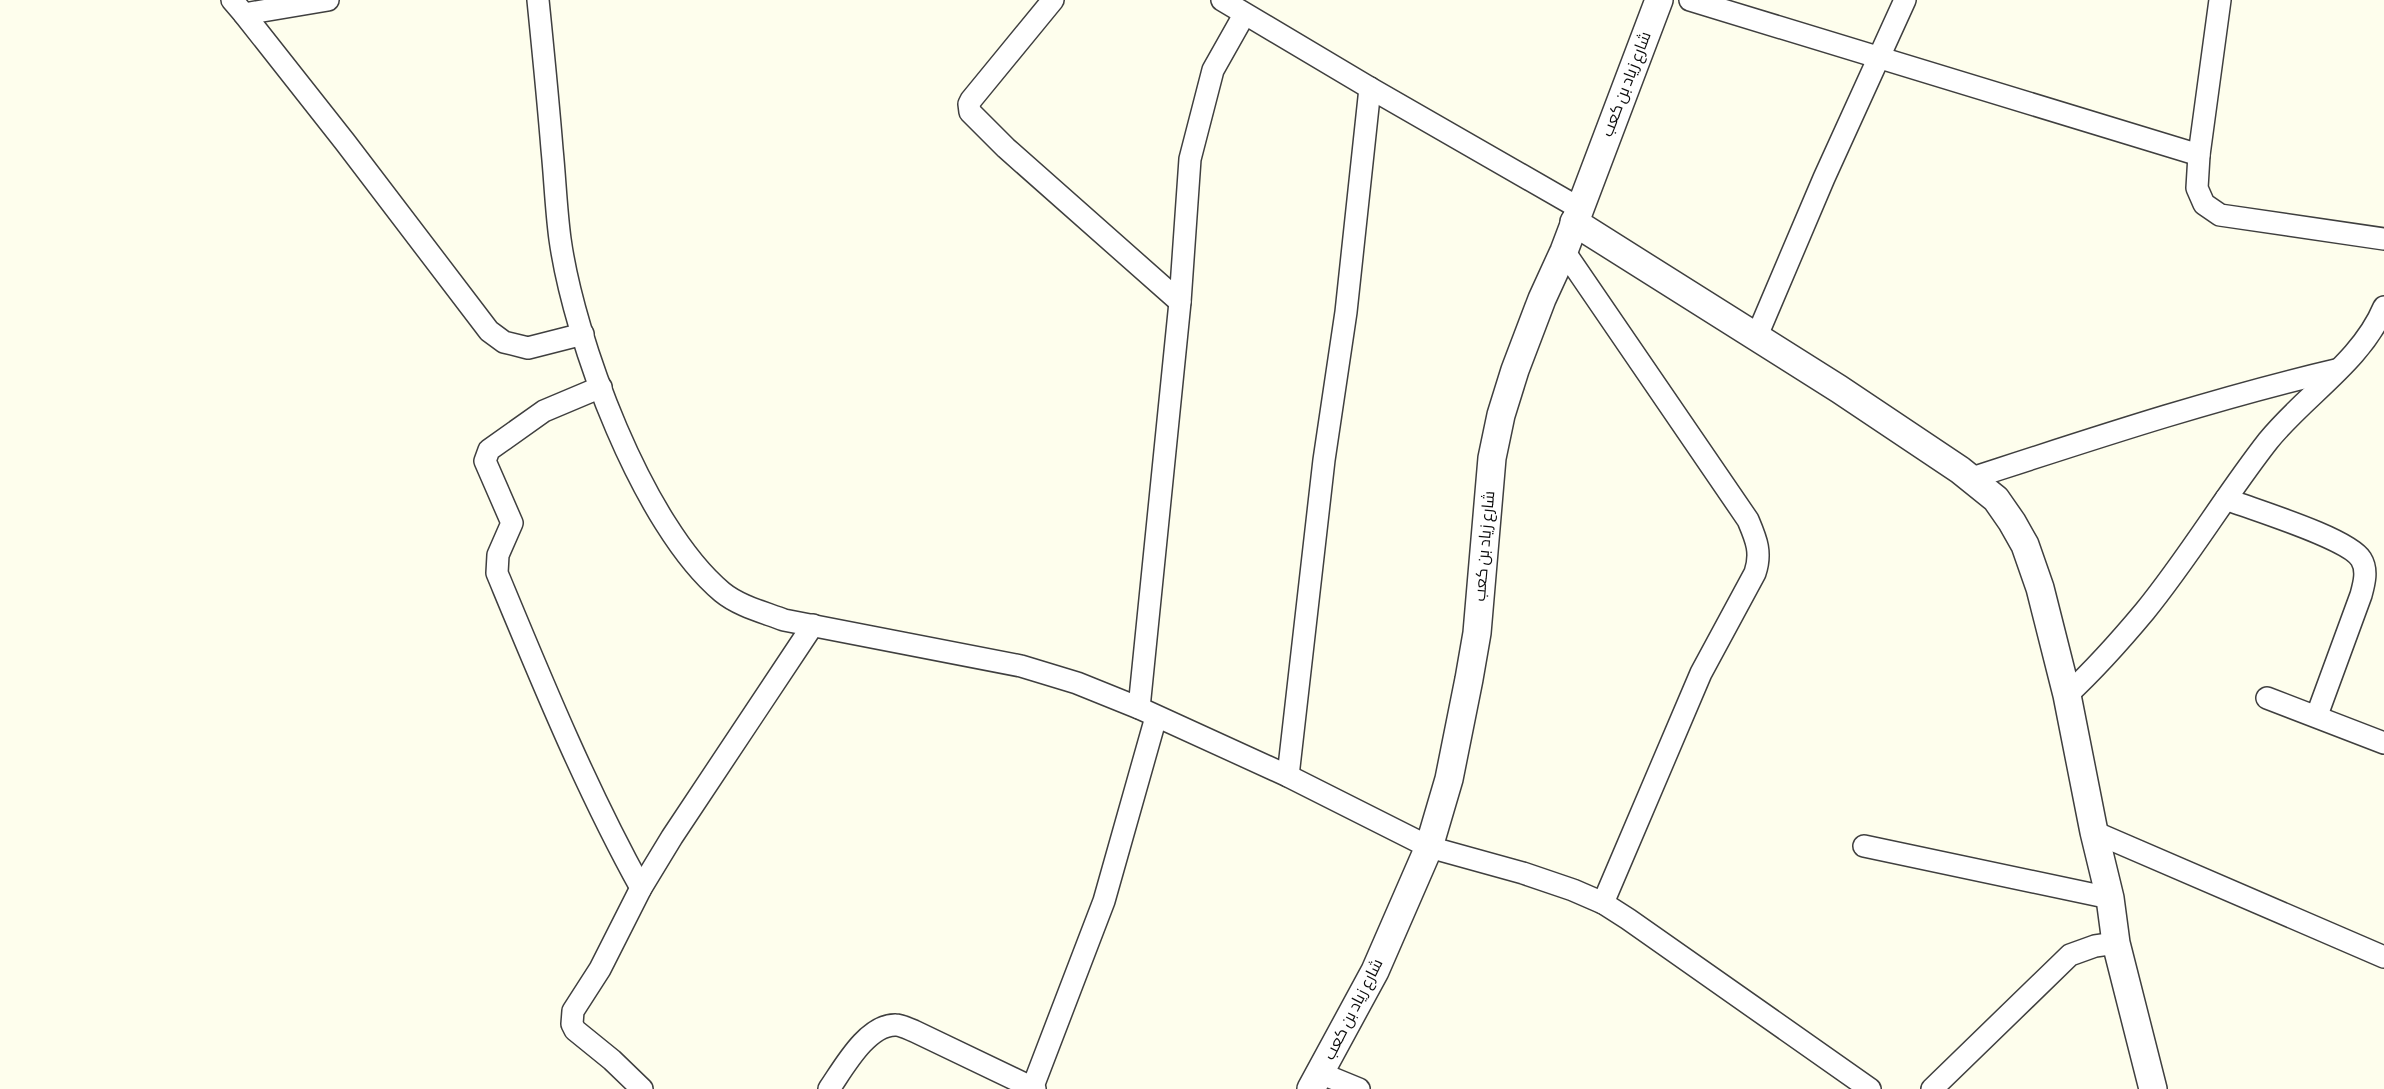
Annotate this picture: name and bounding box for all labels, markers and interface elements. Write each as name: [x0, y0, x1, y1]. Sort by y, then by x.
street label: شارع زياد بن كعب: [1598, 29, 1657, 140]
street label: شارع زياد بن كعب: [1471, 490, 1500, 602]
street label: شارع زياد بن كعب: [1320, 956, 1388, 1064]

